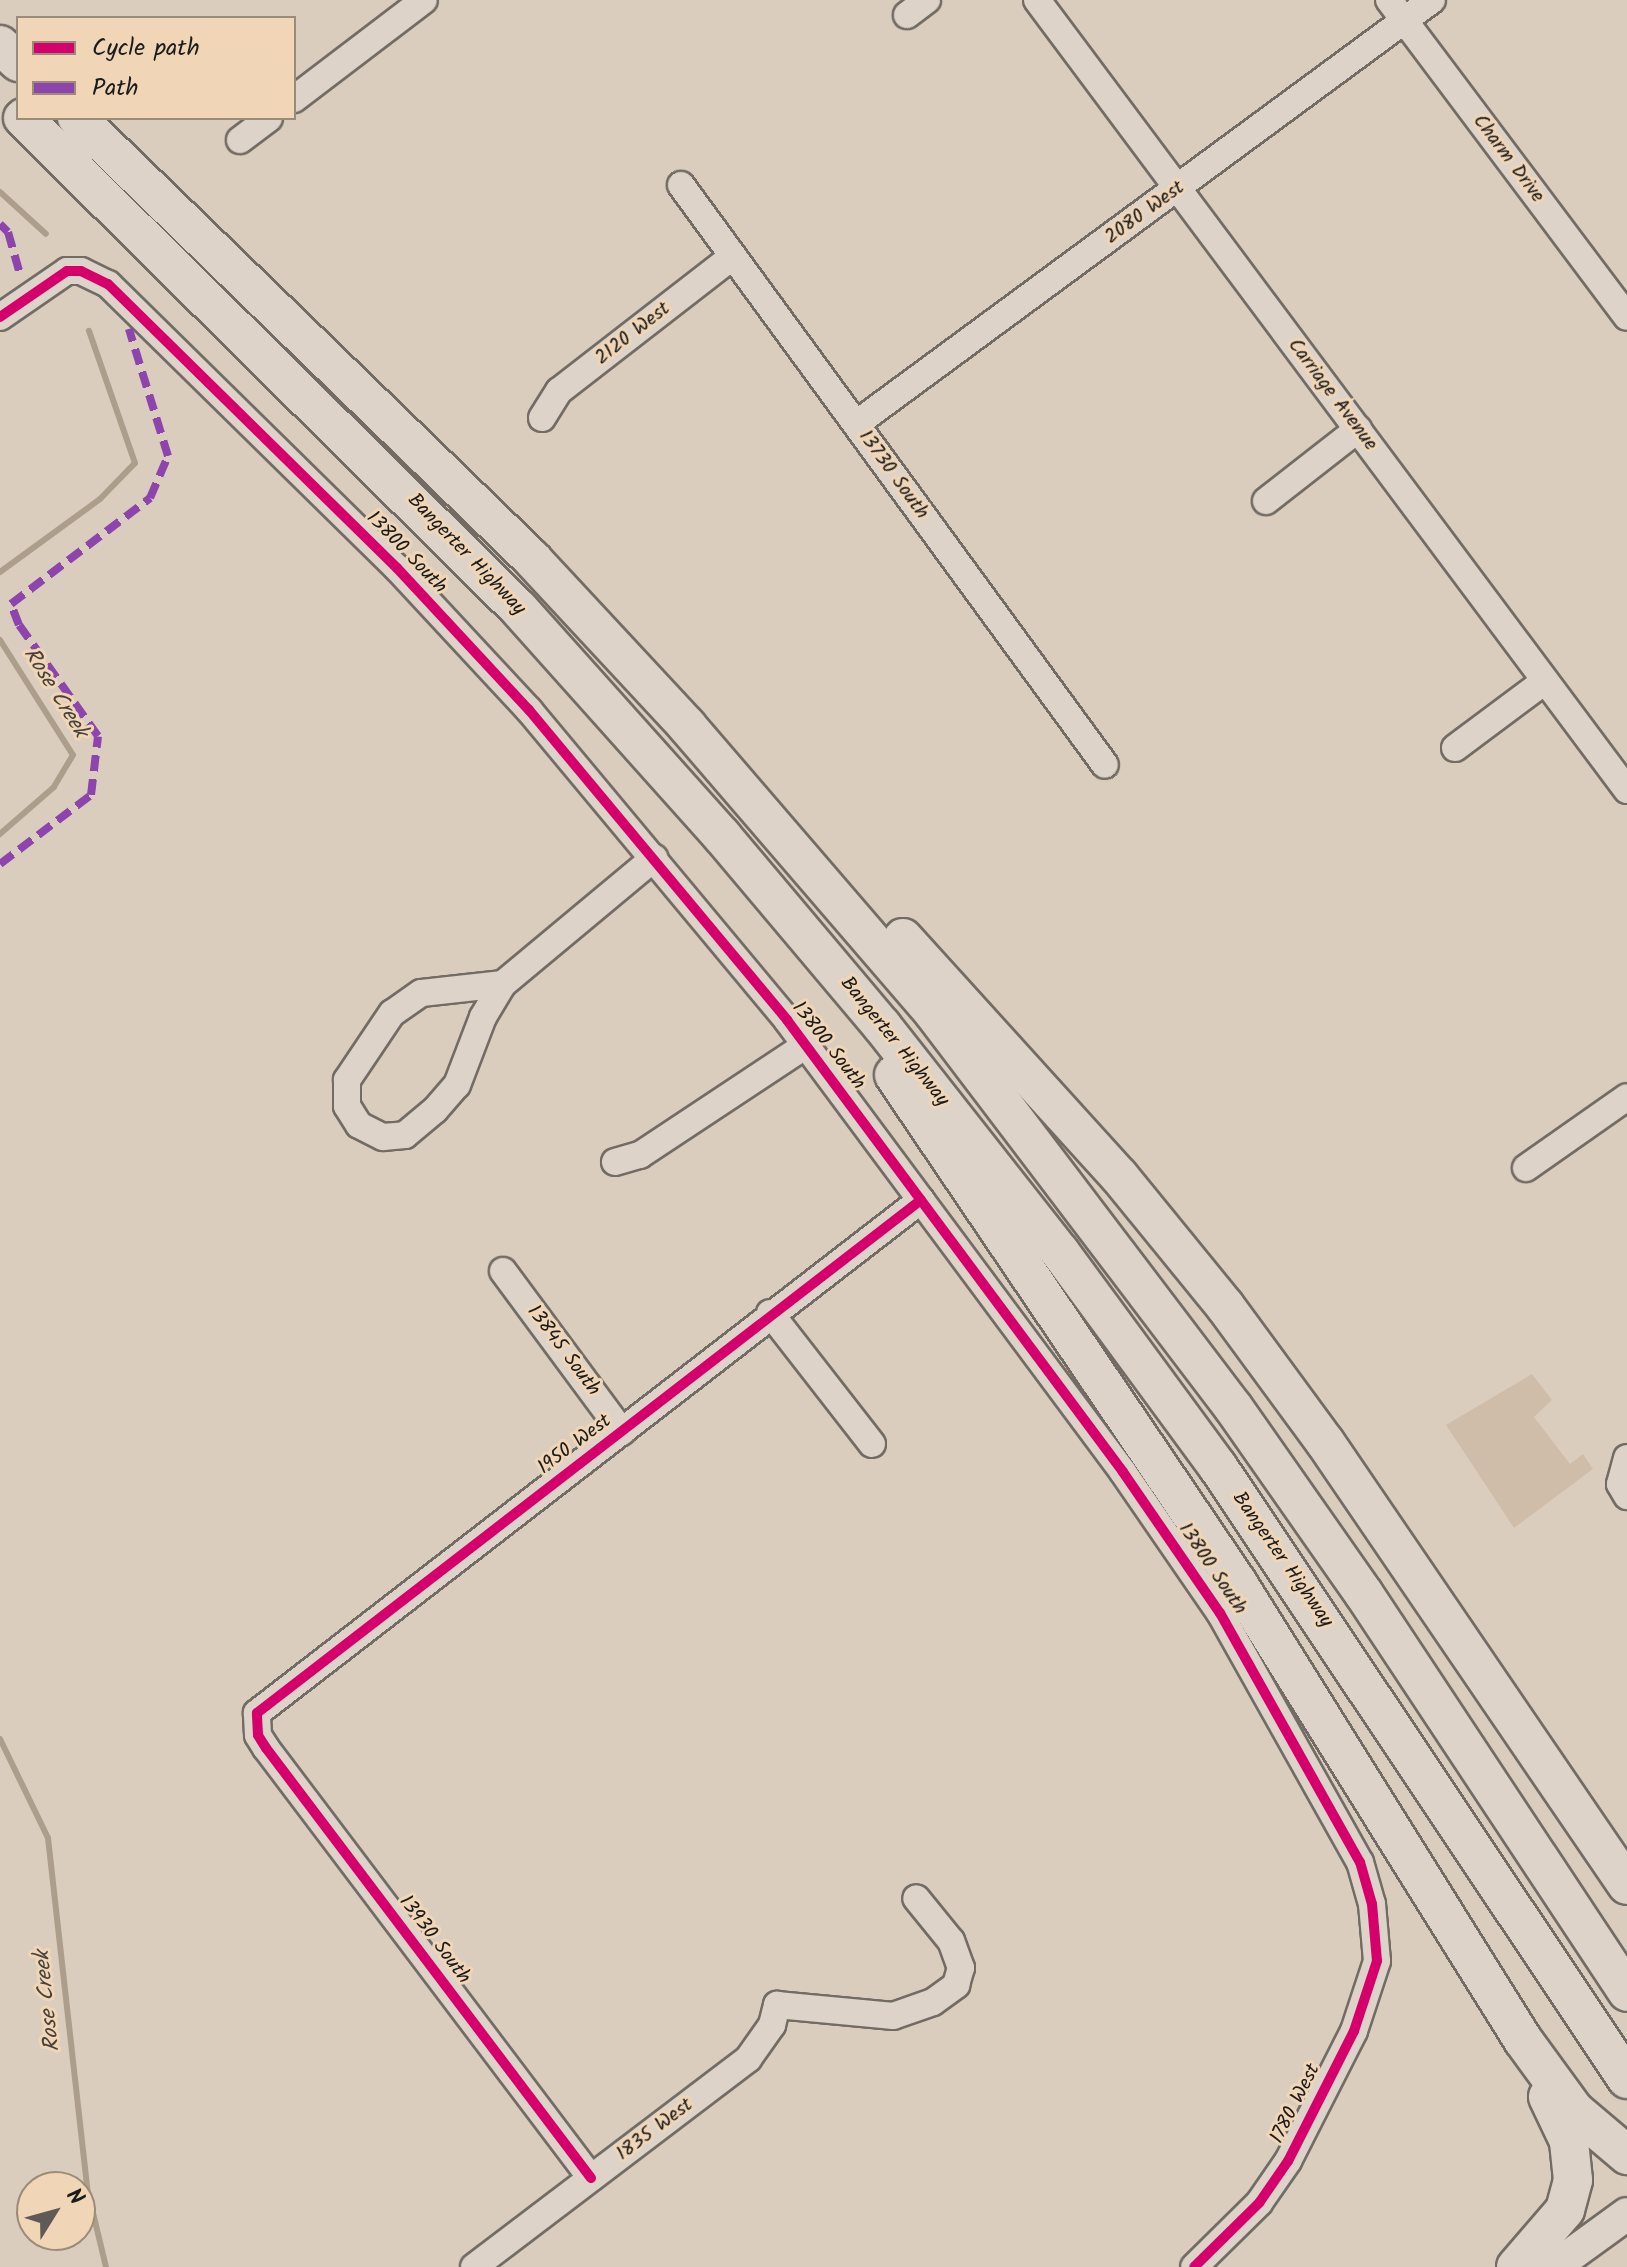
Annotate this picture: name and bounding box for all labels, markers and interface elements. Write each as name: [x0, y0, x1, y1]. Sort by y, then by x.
legend: [16, 16, 296, 120]
text: Cycle path: [92, 29, 200, 68]
text: Path: [92, 69, 138, 108]
street label: Charm Drive: [1467, 110, 1549, 208]
street label: 2080 West: [1100, 176, 1190, 250]
street label: 2120 West: [591, 297, 675, 371]
street label: Carriage Avenue: [1282, 334, 1382, 456]
street label: 13730 South: [853, 426, 933, 524]
street label: Bangerter Highway: [402, 489, 530, 621]
street label: 13800 South: [361, 507, 451, 599]
water label: Rose Creek: [17, 643, 93, 743]
street label: Bangerter Highway: [834, 972, 954, 1112]
street label: 13800 South: [786, 997, 870, 1095]
street label: 13845 South: [521, 1301, 605, 1401]
street label: 1950 West: [534, 1410, 616, 1480]
street label: Bangerter Highway: [1226, 1488, 1338, 1632]
street label: 13800 South: [1173, 1519, 1251, 1619]
street label: 13930 South: [393, 1891, 475, 1989]
water label: Rose Creek: [30, 1949, 66, 2053]
street label: 1780 West: [1266, 2060, 1326, 2148]
street label: 1835 West: [612, 2094, 698, 2166]
north arrow: [16, 2171, 96, 2251]
text: N: [56, 2181, 92, 2214]

